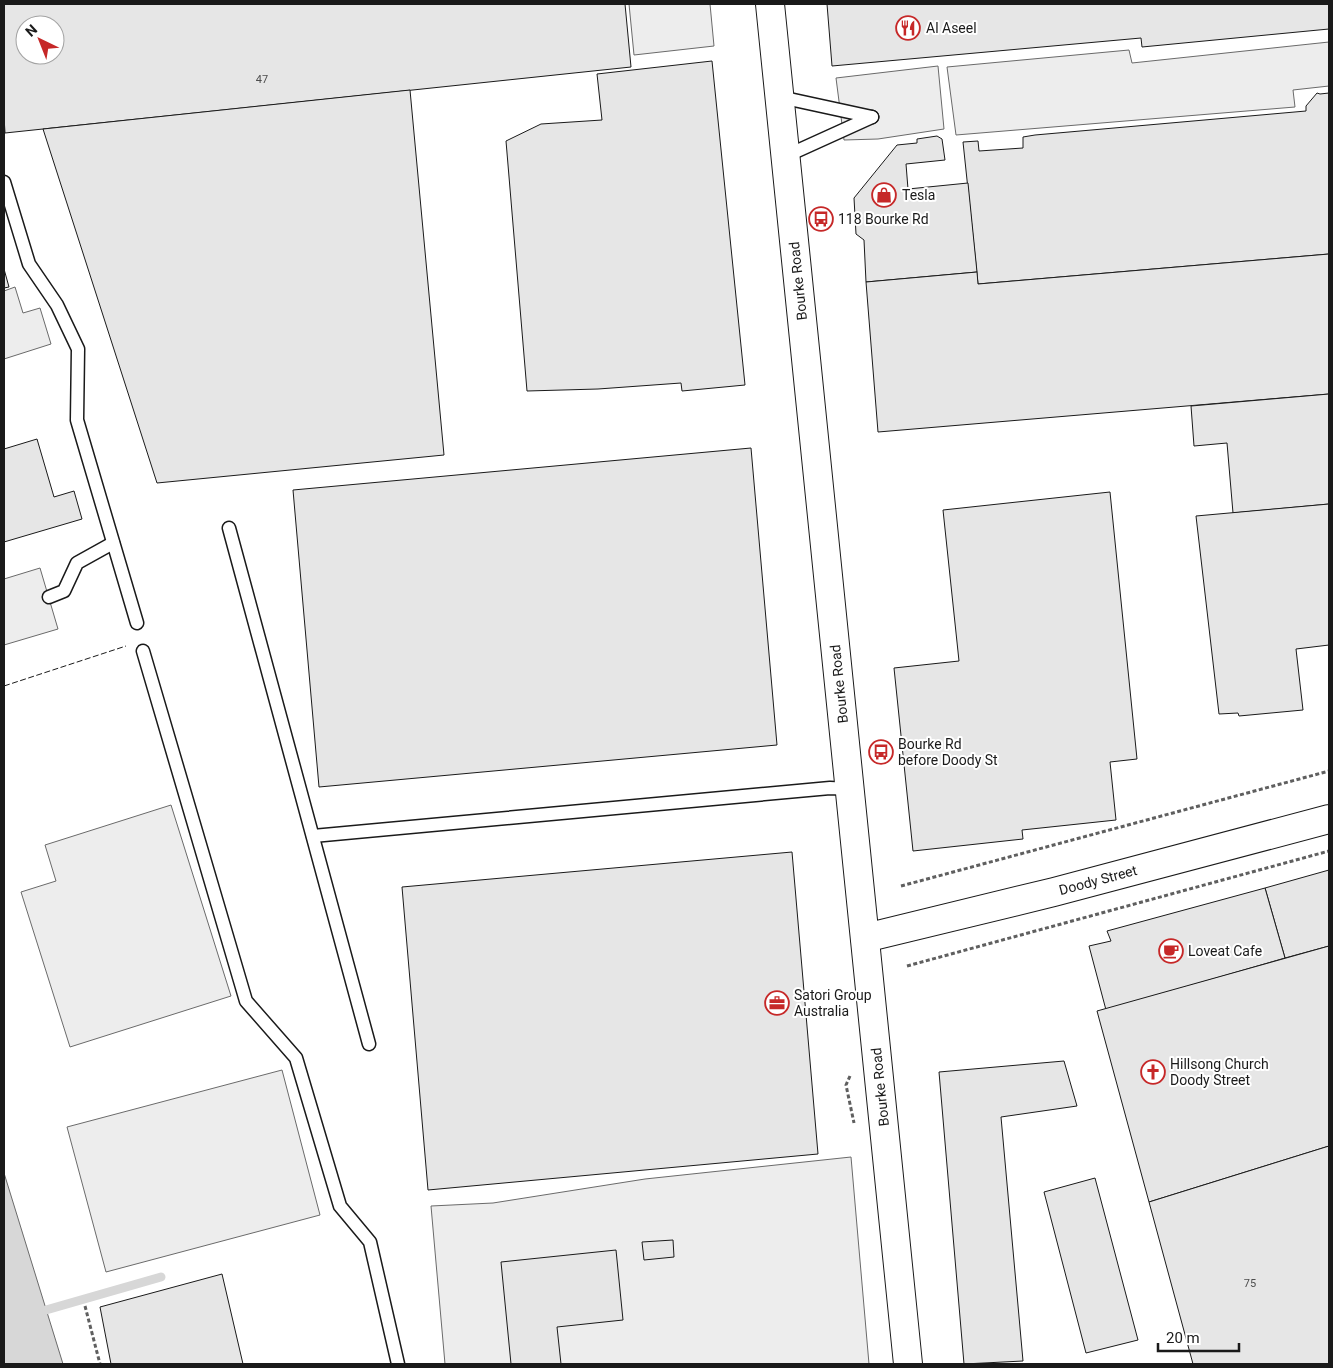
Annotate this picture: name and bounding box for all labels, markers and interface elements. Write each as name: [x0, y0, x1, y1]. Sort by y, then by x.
north arrow: [15, 15, 65, 65]
restaurant icon: Al Aseel: [895, 15, 921, 41]
place label: Al Aseel: [926, 20, 977, 36]
text: N: [22, 21, 40, 40]
house number: 47: [256, 73, 268, 86]
shop icon: Tesla: [871, 182, 897, 208]
place label: Tesla: [902, 187, 935, 203]
bus stop icon: 118 Bourke Rd: [808, 206, 834, 232]
place label: 118 Bourke Rd: [838, 211, 929, 227]
street label: Bourke Road: [786, 241, 810, 321]
street label: Bourke Road: [827, 644, 851, 724]
place label: Bourke Rd before Doody St: [898, 736, 998, 768]
bus stop icon: Bourke Rd before Doody St: [868, 739, 894, 765]
street label: Doody Street: [1057, 862, 1139, 898]
cafe icon: Loveat Cafe: [1158, 938, 1184, 964]
place label: Loveat Cafe: [1188, 943, 1262, 959]
place label: Satori Group Australia: [794, 987, 872, 1019]
office icon: Satori Group Australia: [764, 990, 790, 1016]
street label: Bourke Road: [868, 1047, 892, 1127]
place label: Hillsong Church Doody Street: [1170, 1056, 1269, 1088]
church icon: Hillsong Church Doody Street: [1140, 1059, 1166, 1085]
house number: 75: [1244, 1277, 1256, 1290]
scale bar: [1158, 1320, 1239, 1352]
text: 20 m: [1166, 1329, 1200, 1347]

